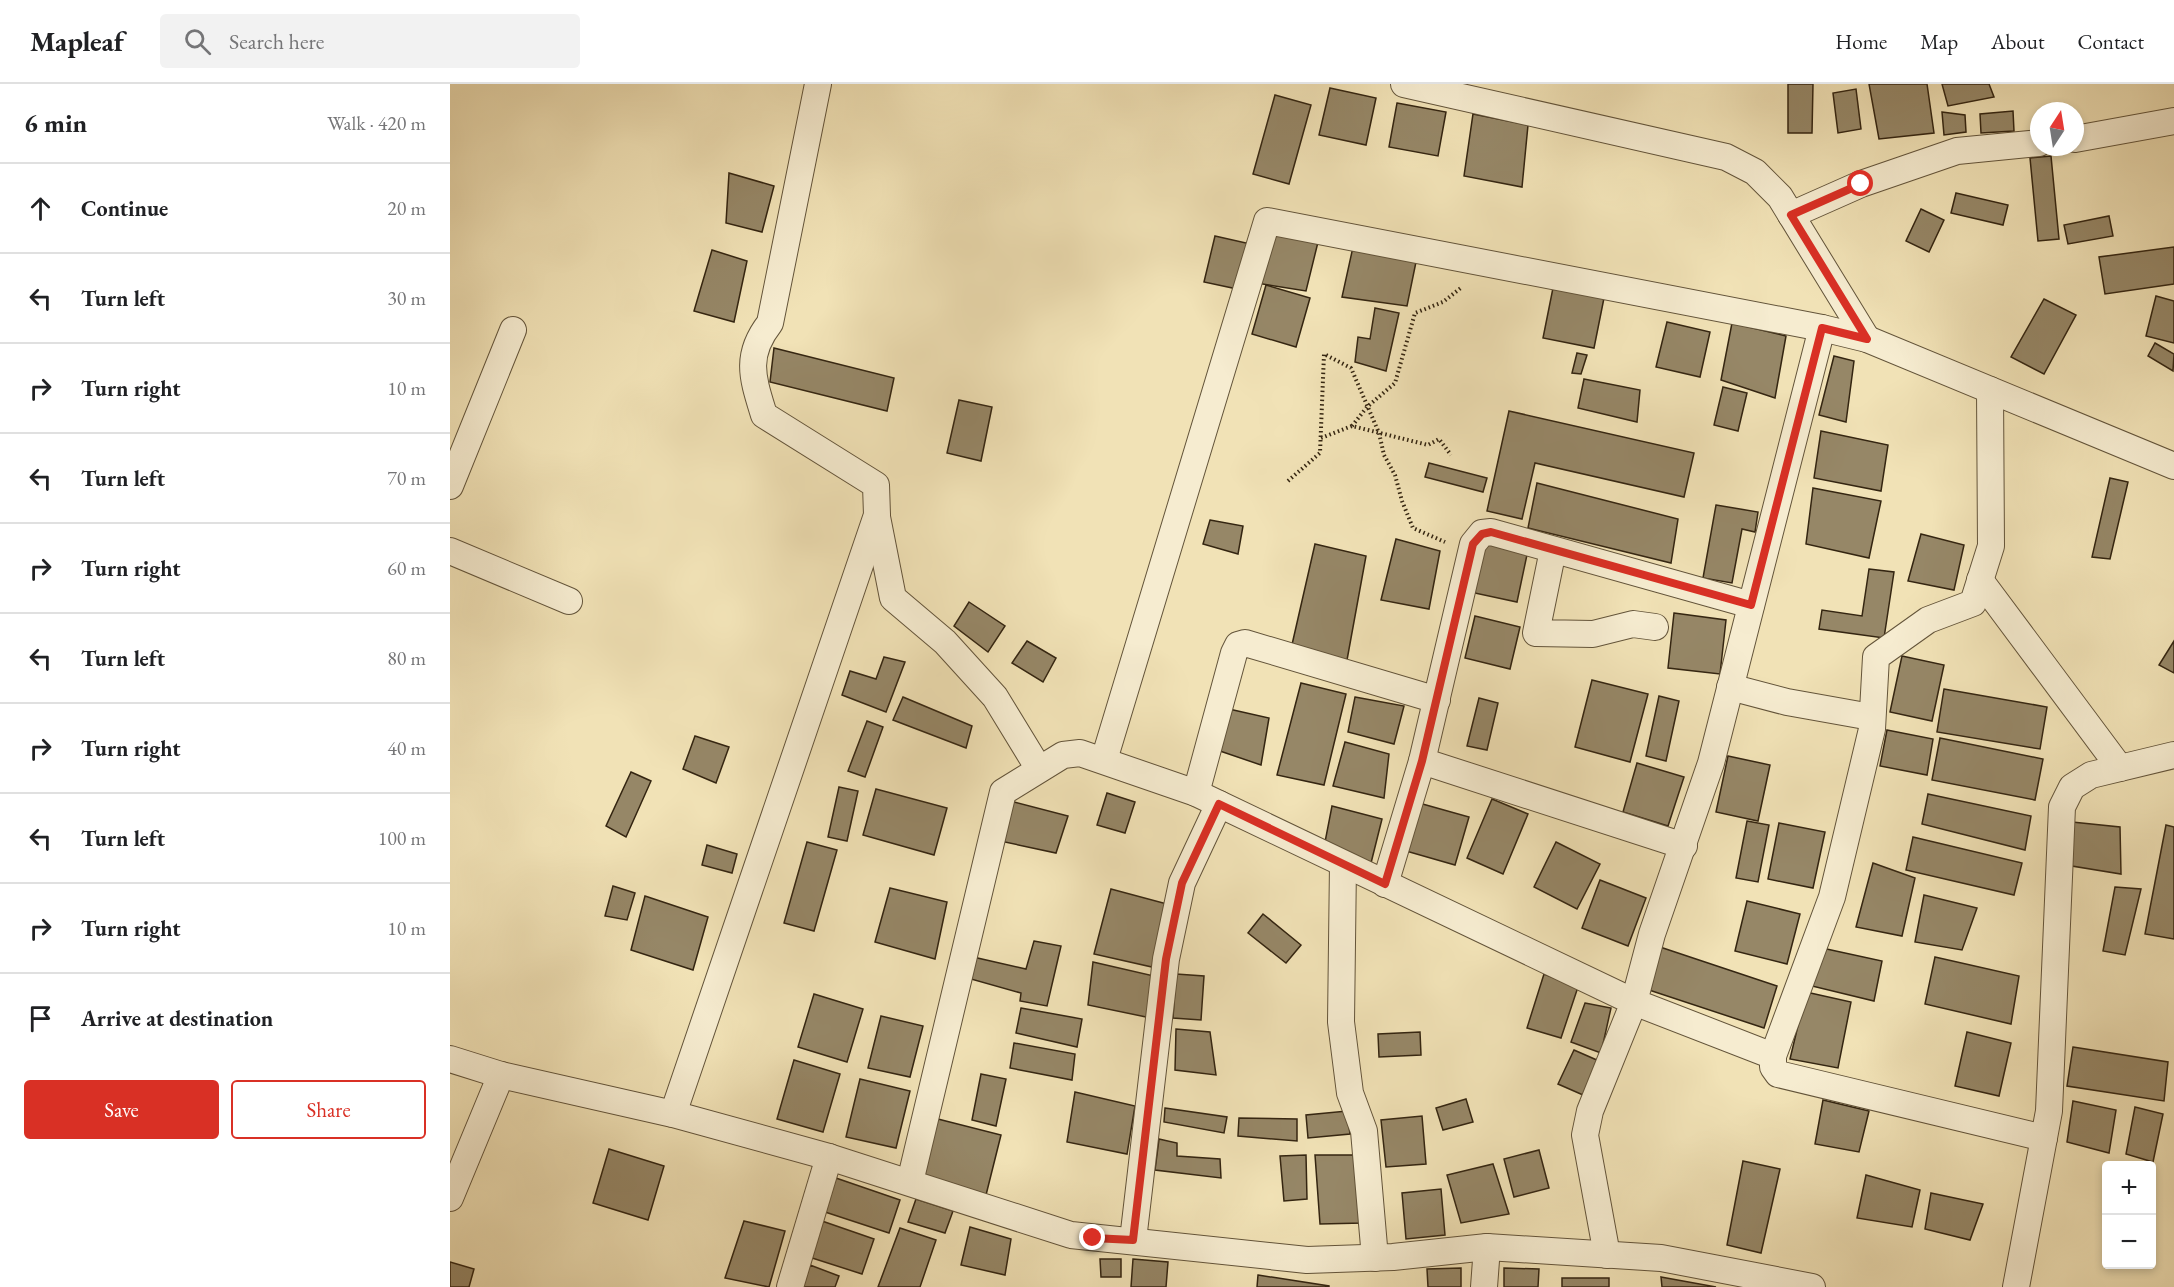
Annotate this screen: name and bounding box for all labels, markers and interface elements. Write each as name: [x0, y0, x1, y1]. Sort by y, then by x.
search box: [160, 14, 580, 68]
text: Mapleaf: [30, 23, 124, 59]
icon: search: [181, 25, 214, 58]
text: Search here: [229, 27, 324, 56]
text: Home: [1835, 28, 1887, 55]
text: Map: [1920, 28, 1958, 55]
text: About: [1991, 28, 2044, 55]
text: Contact: [2077, 28, 2144, 55]
north arrow: [2030, 102, 2084, 156]
text: 6 min: [24, 106, 87, 140]
text: Walk · 420 m: [327, 110, 426, 136]
route start: [1847, 170, 1873, 196]
icon: ahead: [24, 192, 57, 225]
text: Continue: [81, 194, 168, 223]
text: 20 m: [387, 195, 426, 221]
icon: left: [24, 282, 57, 315]
text: Turn left: [81, 284, 165, 313]
text: 30 m: [387, 285, 426, 311]
icon: right: [24, 372, 57, 405]
text: Turn right: [81, 374, 180, 403]
text: 10 m: [387, 375, 426, 401]
icon: left: [24, 462, 57, 495]
text: Turn left: [81, 464, 165, 493]
text: 70 m: [387, 465, 426, 491]
icon: right: [24, 552, 57, 585]
text: Turn right: [81, 554, 180, 583]
text: 60 m: [387, 555, 426, 581]
icon: left: [24, 642, 57, 675]
text: Turn left: [81, 644, 165, 673]
text: 80 m: [387, 645, 426, 671]
icon: right: [24, 732, 57, 765]
text: Turn right: [81, 734, 180, 763]
text: 40 m: [387, 735, 426, 761]
icon: left: [24, 822, 57, 855]
text: Turn left: [81, 824, 165, 853]
text: 100 m: [378, 825, 426, 851]
icon: right: [24, 912, 57, 945]
text: Turn right: [81, 914, 180, 943]
text: 10 m: [387, 915, 426, 941]
icon: arrive: [24, 1002, 57, 1035]
text: Arrive at destination: [81, 1004, 273, 1033]
button: Save: [24, 1080, 219, 1139]
button: Share: [231, 1080, 426, 1139]
map controls: [2102, 1161, 2156, 1269]
button: +: [2102, 1161, 2156, 1215]
button: −: [2102, 1215, 2156, 1269]
route end: [1079, 1224, 1105, 1250]

